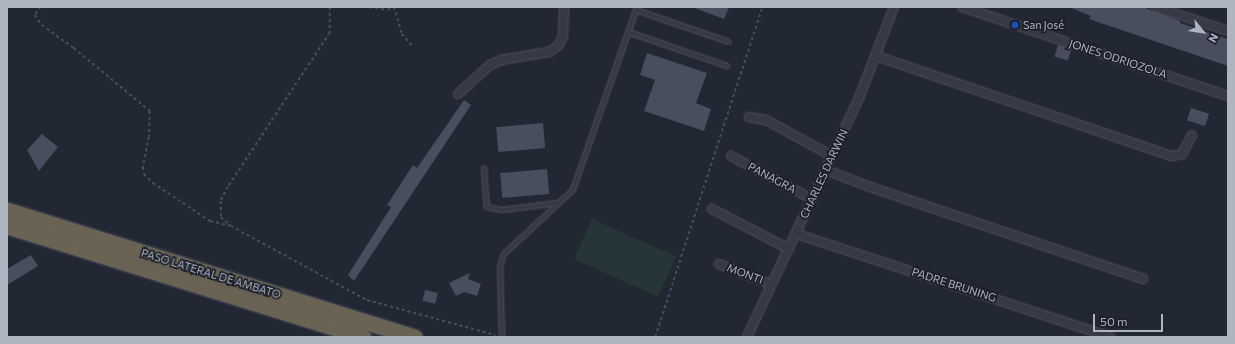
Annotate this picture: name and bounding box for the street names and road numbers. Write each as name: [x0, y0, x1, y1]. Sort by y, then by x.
street label: JONES ODRIOZOLA: [1067, 37, 1169, 81]
street label: CHARLES DARWIN: [797, 127, 851, 221]
street label: PANAGRA: [746, 160, 798, 196]
street label: PASO LATERAL DE AMBATO: [139, 246, 283, 302]
street label: MONTI: [725, 261, 765, 287]
street label: PADRE BRUNING: [910, 265, 998, 305]

